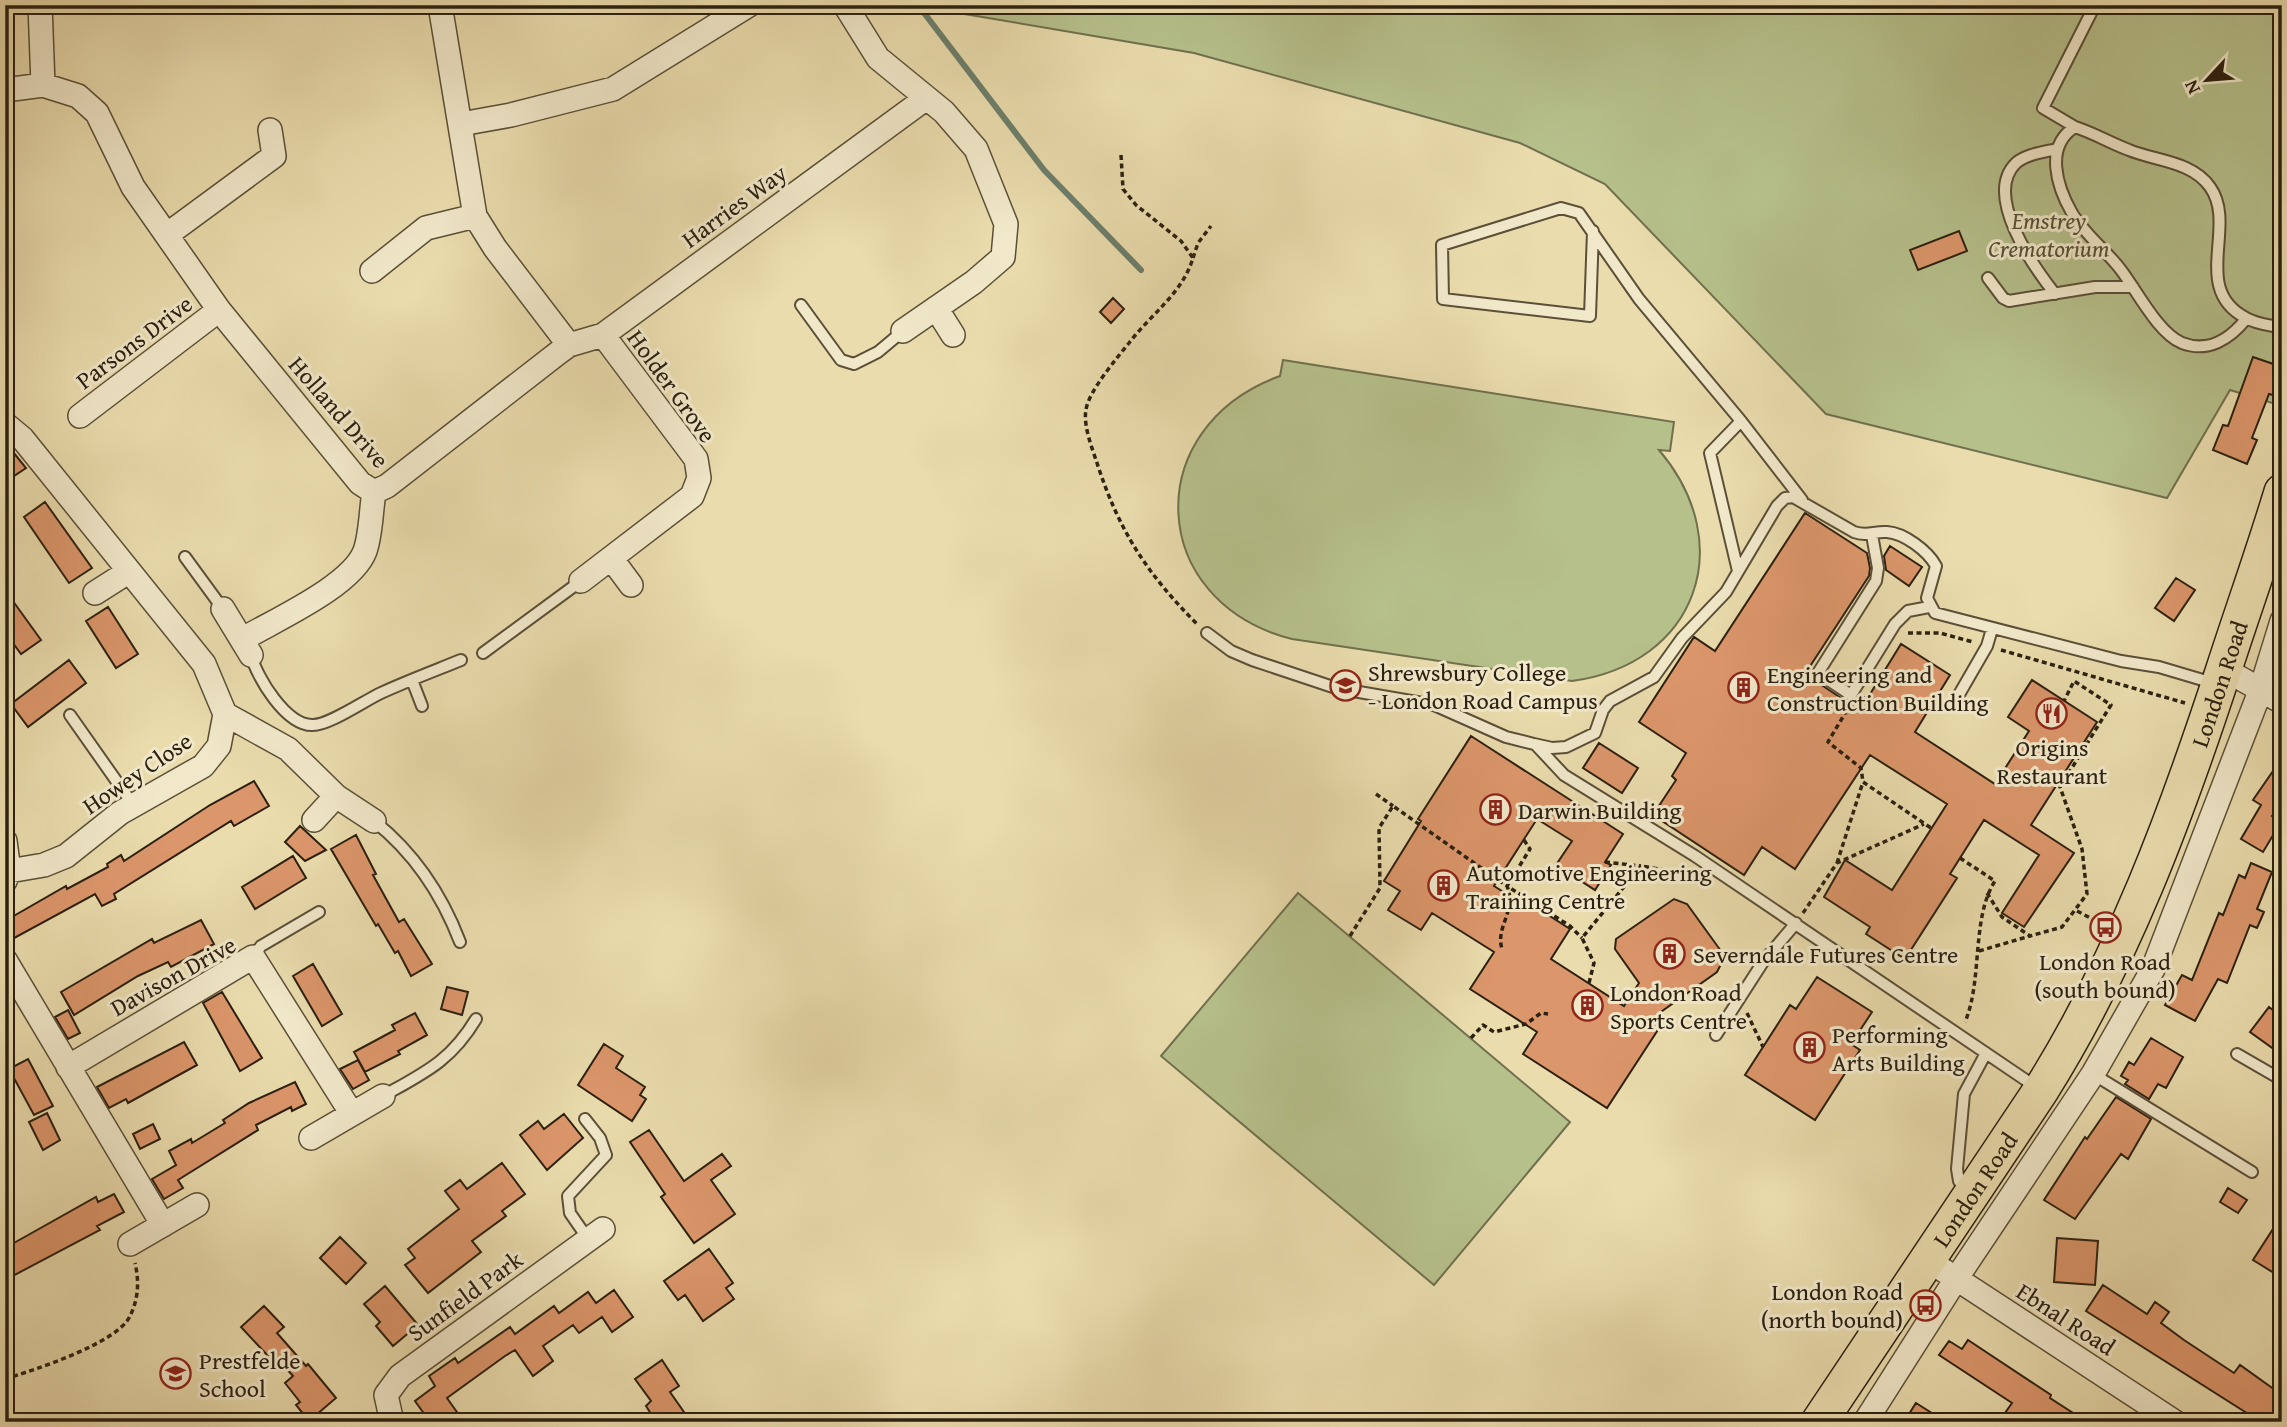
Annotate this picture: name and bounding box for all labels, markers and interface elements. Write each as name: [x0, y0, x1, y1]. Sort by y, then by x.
north arrow: [2172, 46, 2242, 116]
text: N: [2176, 75, 2207, 99]
street label: Harries Way: [674, 156, 794, 256]
park label: Emstrey Crematorium: [1988, 203, 2110, 266]
street label: Parsons Drive: [68, 286, 200, 398]
street label: Holder Grove: [619, 322, 725, 450]
street label: Holland Drive: [280, 348, 398, 476]
street label: London Road: [2182, 616, 2256, 752]
place label: Shrewsbury College - London Road Campus: [1368, 655, 1598, 718]
place label: Engineering and Construction Building: [1767, 657, 1989, 720]
school or university icon: Shrewsbury College - London Road Campus: [1328, 669, 1362, 703]
building icon: Engineering and Construction Building: [1727, 671, 1761, 705]
restaurant icon: Origins Restaurant: [2035, 696, 2069, 730]
street label: Howey Close: [75, 723, 199, 823]
place label: Origins Restaurant: [1997, 730, 2108, 793]
building icon: Darwin Building: [1478, 793, 1512, 827]
place label: Darwin Building: [1518, 793, 1681, 828]
place label: Automotive Engineering Training Centre: [1466, 855, 1712, 918]
building icon: Automotive Engineering Training Centre: [1426, 869, 1460, 903]
bus stop icon: London Road (south bound): [2088, 910, 2122, 944]
street label: Davison Drive: [104, 927, 242, 1025]
building icon: Severndale Futures Centre: [1653, 937, 1687, 971]
place label: Severndale Futures Centre: [1693, 937, 1958, 972]
place label: London Road (south bound): [2034, 944, 2176, 1007]
place label: London Road Sports Centre: [1610, 975, 1747, 1038]
building icon: London Road Sports Centre: [1570, 989, 1604, 1023]
place label: Performing Arts Building: [1832, 1017, 1965, 1080]
building icon: Performing Arts Building: [1792, 1031, 1826, 1065]
street label: London Road: [1924, 1125, 2026, 1254]
street label: Sunfield Park: [400, 1242, 531, 1350]
place label: London Road (north bound): [1761, 1274, 1903, 1337]
street label: Ebnal Road: [2010, 1274, 2122, 1364]
bus stop icon: London Road (north bound): [1909, 1288, 1943, 1322]
place label: Prestfelde School: [199, 1343, 300, 1406]
school or university icon: Prestfelde School: [159, 1357, 193, 1391]

